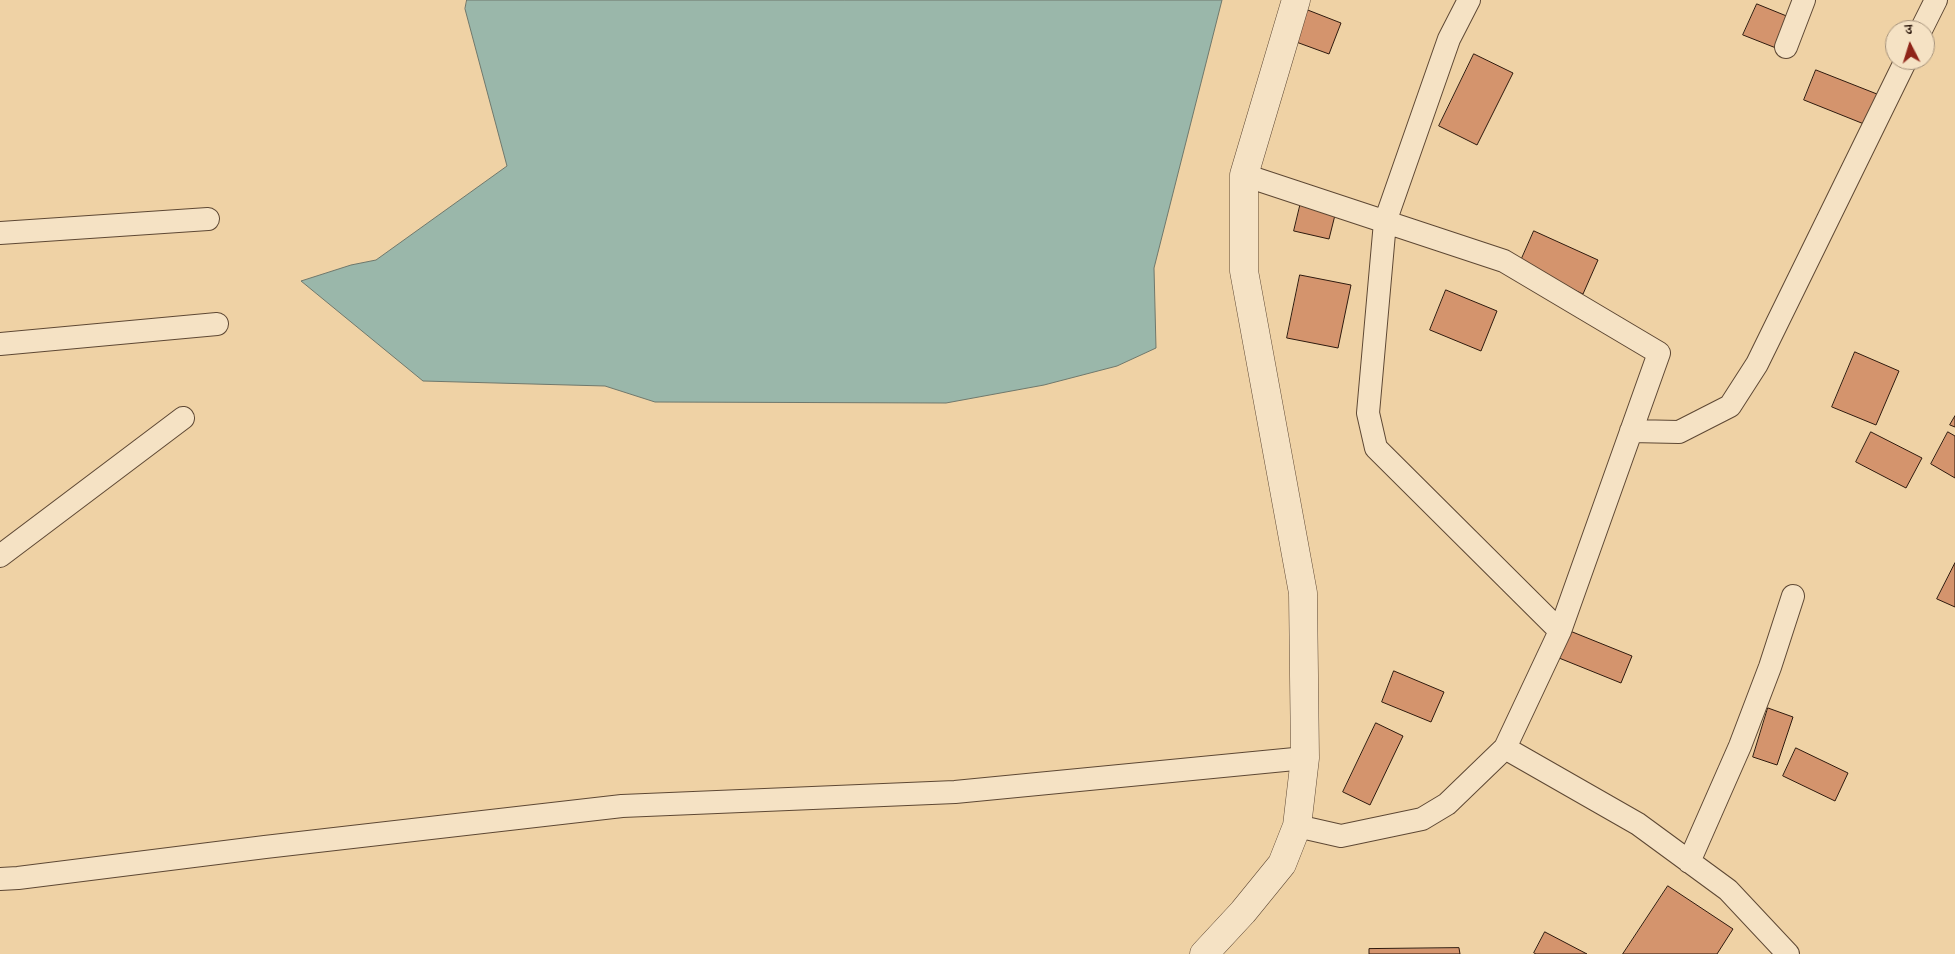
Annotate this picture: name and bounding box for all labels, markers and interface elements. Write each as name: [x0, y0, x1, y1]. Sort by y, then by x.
north arrow: [1885, 20, 1935, 70]
text: उ: [1904, 21, 1913, 40]

